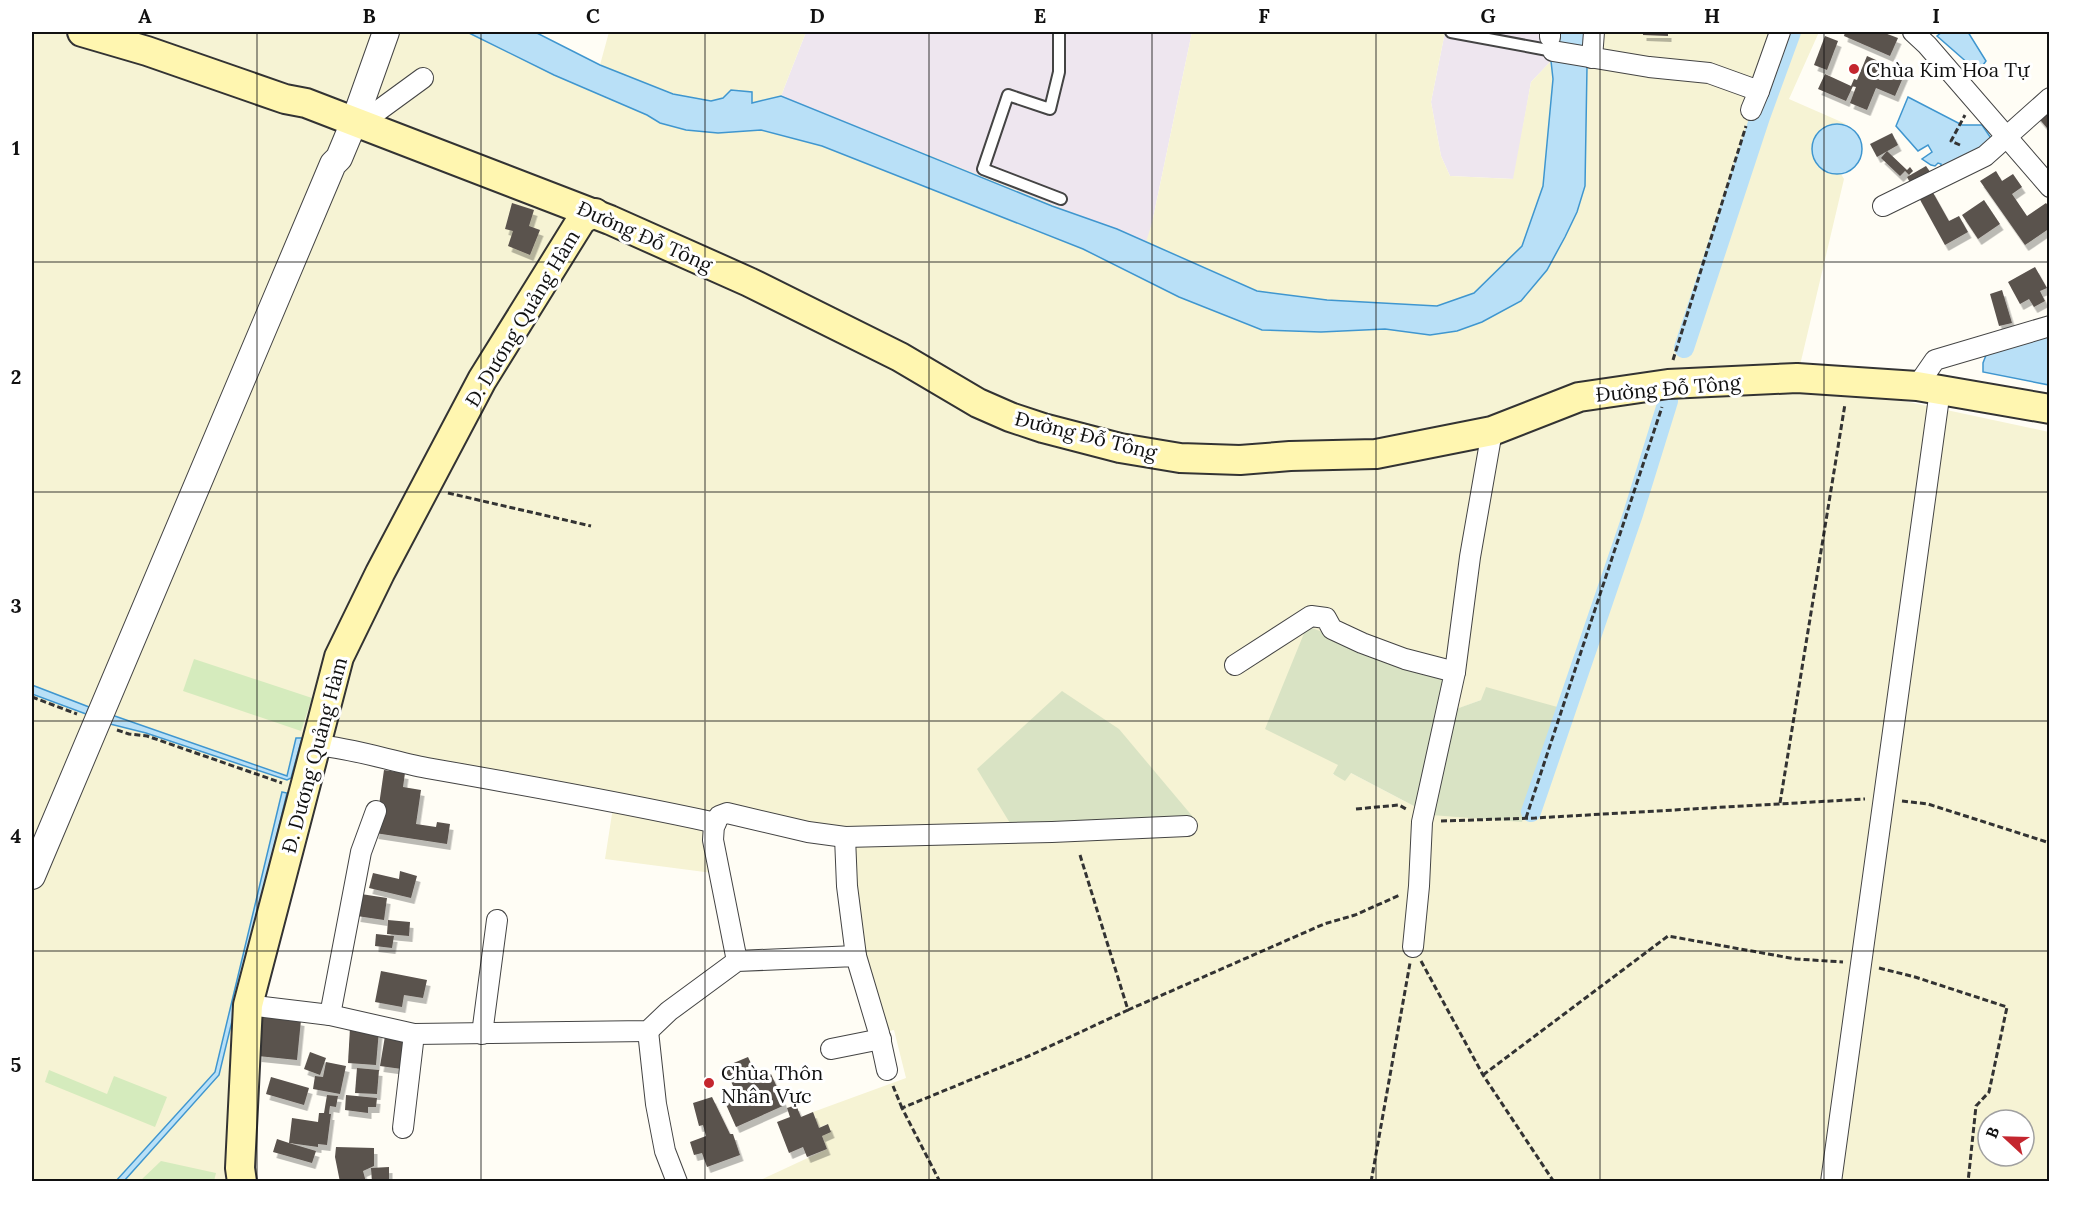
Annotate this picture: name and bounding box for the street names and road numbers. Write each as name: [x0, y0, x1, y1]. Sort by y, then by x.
street label: Đường Đỗ Tông: [573, 195, 717, 277]
street label: Đ. Dương Quảng Hàm: [459, 225, 585, 411]
street label: Đường Đỗ Tông: [1594, 369, 1743, 407]
street label: Đường Đỗ Tông: [1012, 405, 1161, 465]
street label: Đ. Dương Quảng Hàm: [276, 654, 352, 856]

